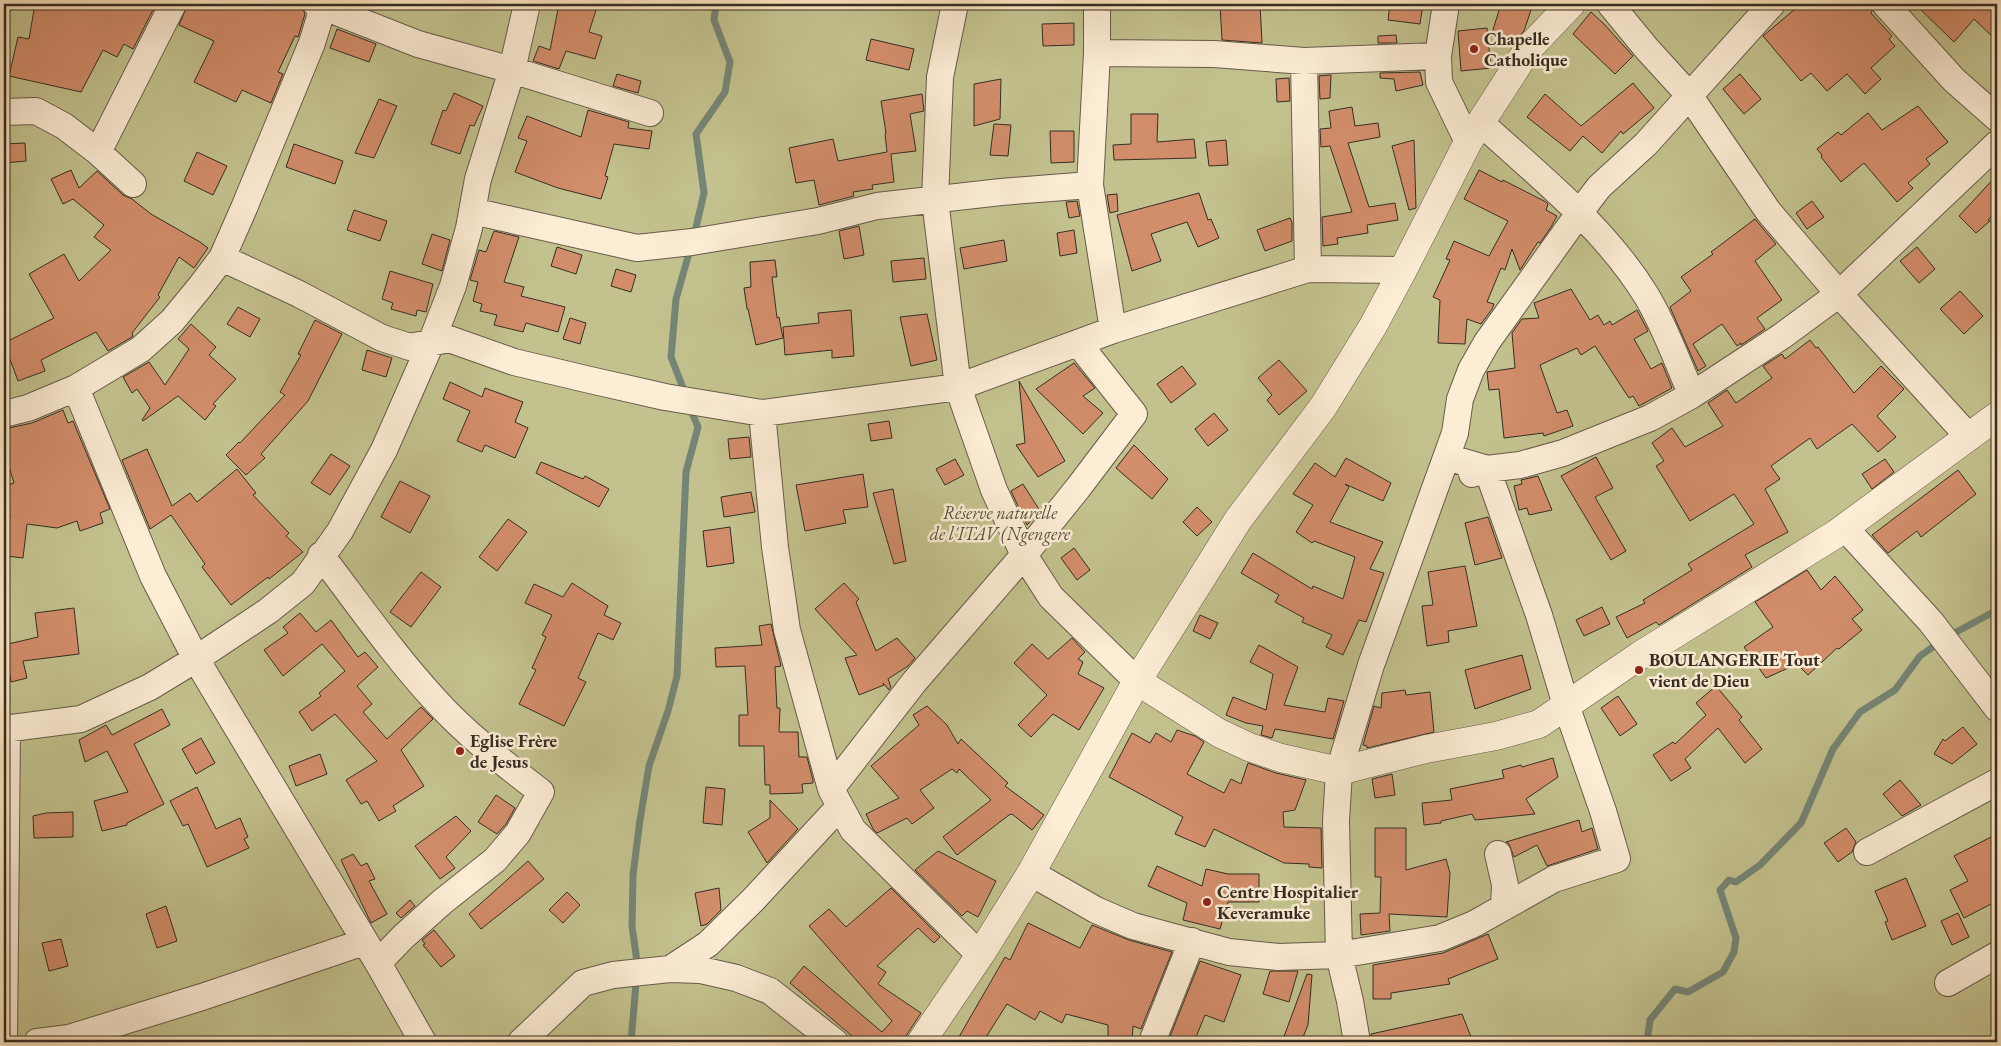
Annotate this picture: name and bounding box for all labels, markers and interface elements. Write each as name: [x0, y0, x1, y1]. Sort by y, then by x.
place label: Chapelle Catholique: [1484, 27, 1568, 71]
marker: Chapelle Catholique: [1468, 43, 1480, 55]
park label: Réserve naturelle de l'ITAV (Ngengere: [930, 501, 1071, 546]
place label: BOULANGERIE Tout vient de Dieu: [1649, 648, 1820, 692]
marker: BOULANGERIE Tout vient de Dieu: [1633, 664, 1645, 676]
place label: Eglise Frère de Jesus: [470, 729, 558, 773]
marker: Eglise Frère de Jesus: [454, 745, 466, 757]
place label: Centre Hospitalier Keveramuke: [1217, 880, 1359, 924]
marker: Centre Hospitalier Keveramuke: [1201, 896, 1213, 908]

